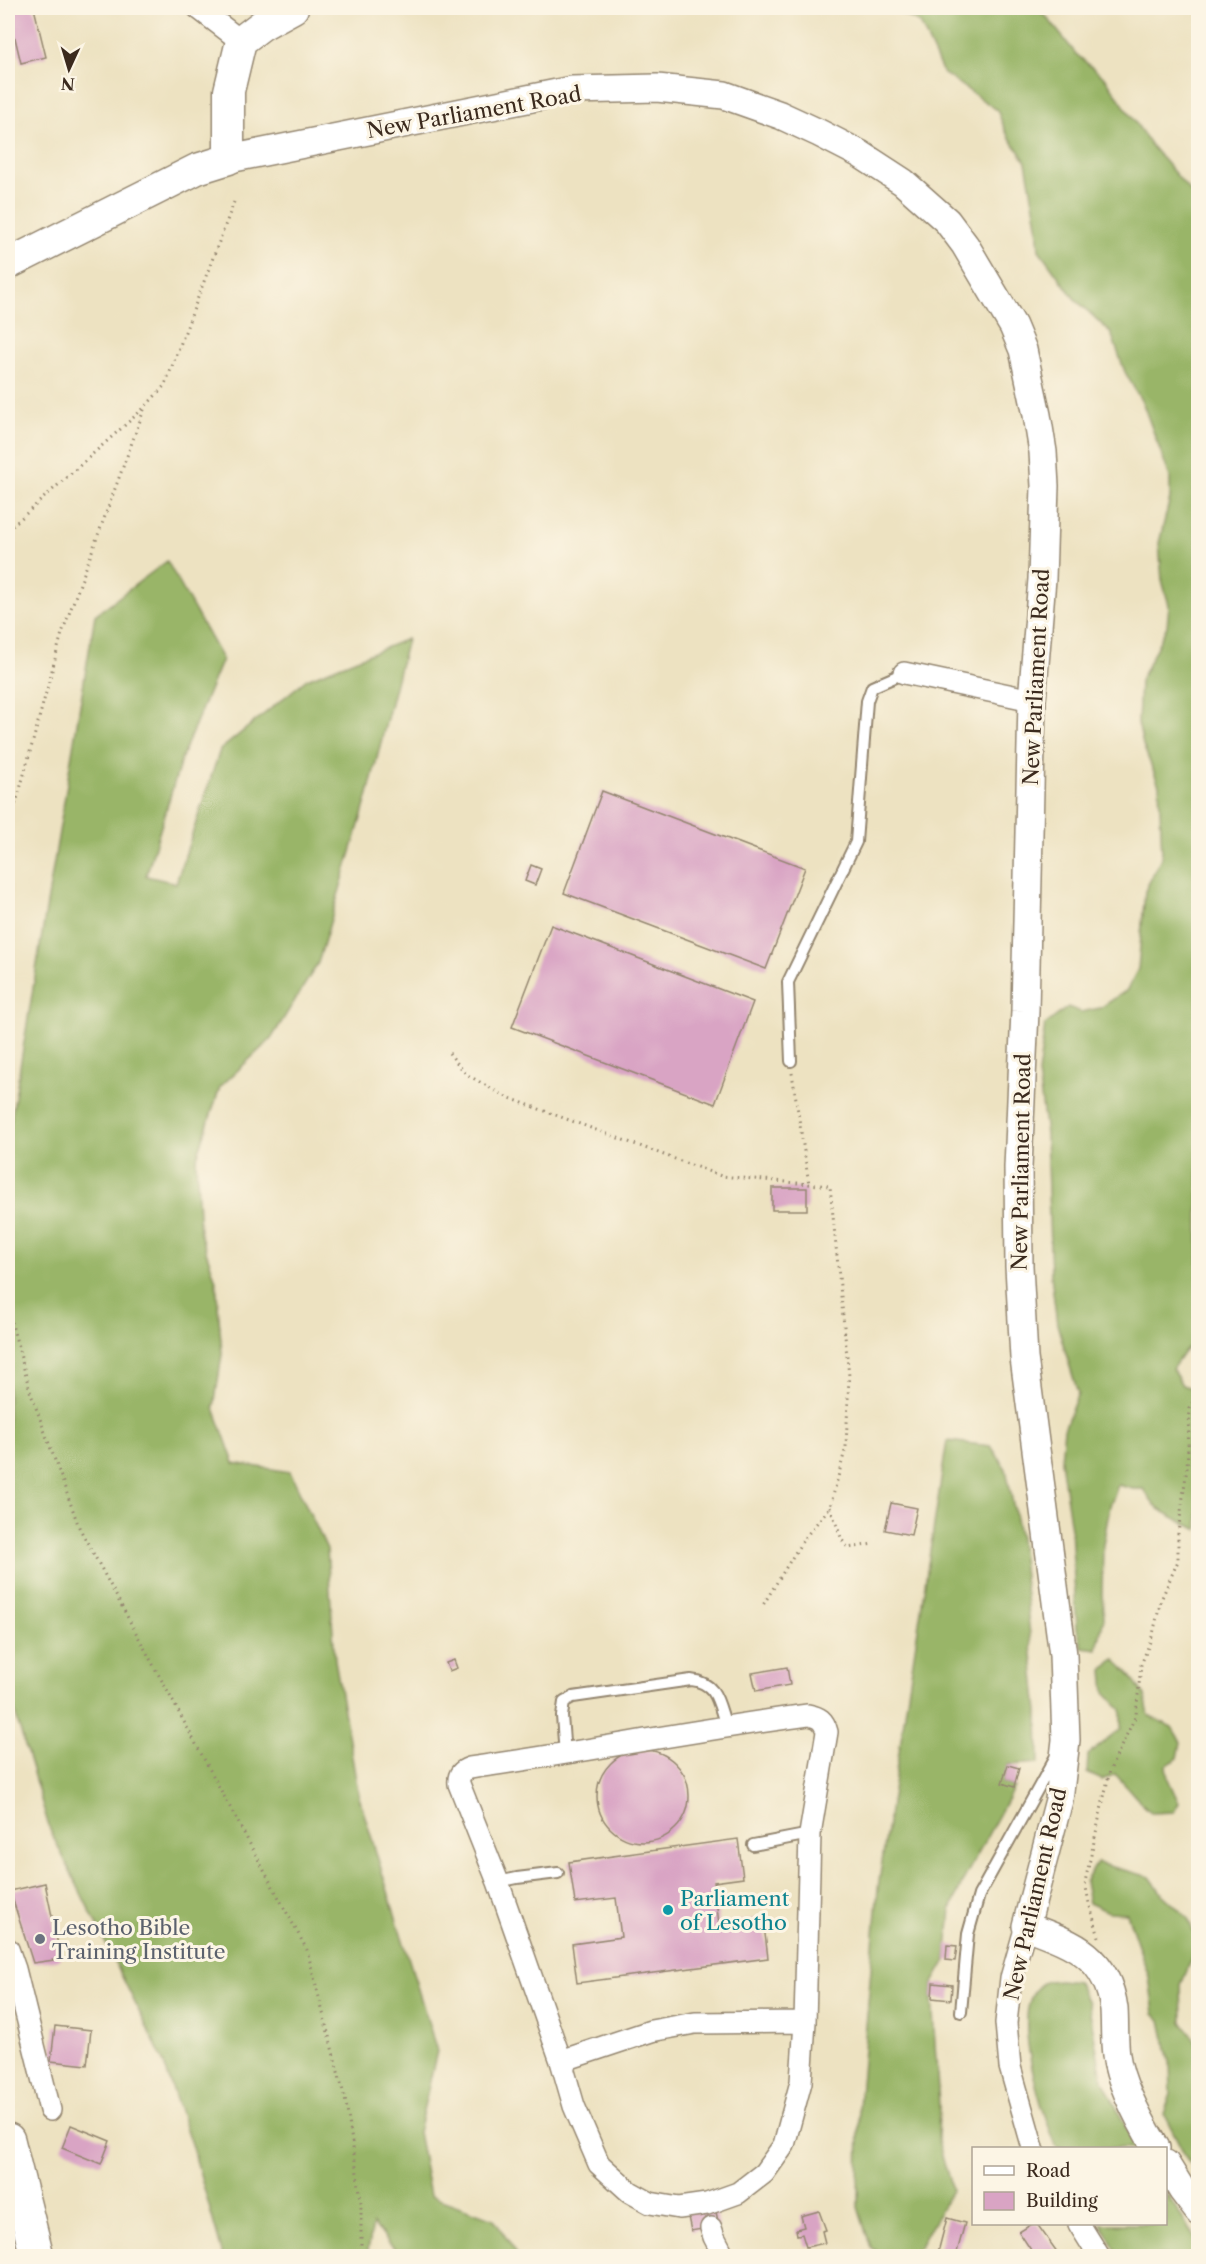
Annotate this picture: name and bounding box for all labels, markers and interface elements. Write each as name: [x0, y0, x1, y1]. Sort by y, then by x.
north arrow: [39, 39, 99, 99]
text: N: [60, 73, 76, 94]
street label: New Parliament Road: [365, 81, 583, 143]
street label: New Parliament Road: [1018, 568, 1054, 786]
street label: New Parliament Road: [1007, 1053, 1035, 1271]
street label: New Parliament Road: [998, 1785, 1072, 2003]
place label: Parliament of Lesotho: [680, 1886, 790, 1935]
marker: Parliament of Lesotho: [661, 1903, 675, 1917]
place label: Lesotho Bible Training Institute: [52, 1915, 225, 1964]
marker: Lesotho Bible Training Institute: [33, 1932, 47, 1946]
legend: [972, 2147, 1167, 2225]
text: Road: [1026, 2160, 1071, 2182]
text: Building: [1026, 2190, 1098, 2212]

